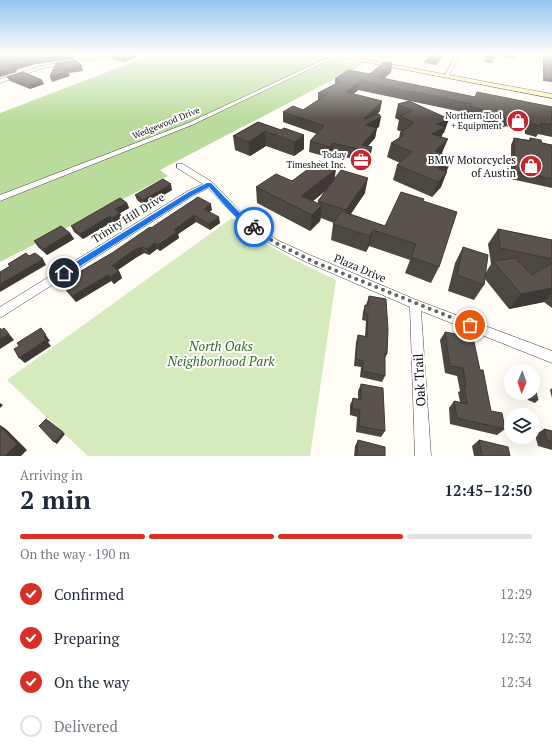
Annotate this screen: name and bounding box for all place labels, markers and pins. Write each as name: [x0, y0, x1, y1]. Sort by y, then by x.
shop icon: Northern Tool + Equipment: [505, 108, 531, 134]
place label: Northern Tool + Equipment: [445, 110, 503, 132]
office icon: Today Timesheet Inc.: [348, 147, 374, 173]
place label: Today Timesheet Inc.: [286, 149, 346, 171]
place label: BMW Motorcycles of Austin: [428, 153, 516, 180]
shop icon: BMW Motorcycles of Austin: [518, 153, 544, 179]
pin: [47, 256, 81, 290]
pin: [453, 308, 487, 342]

